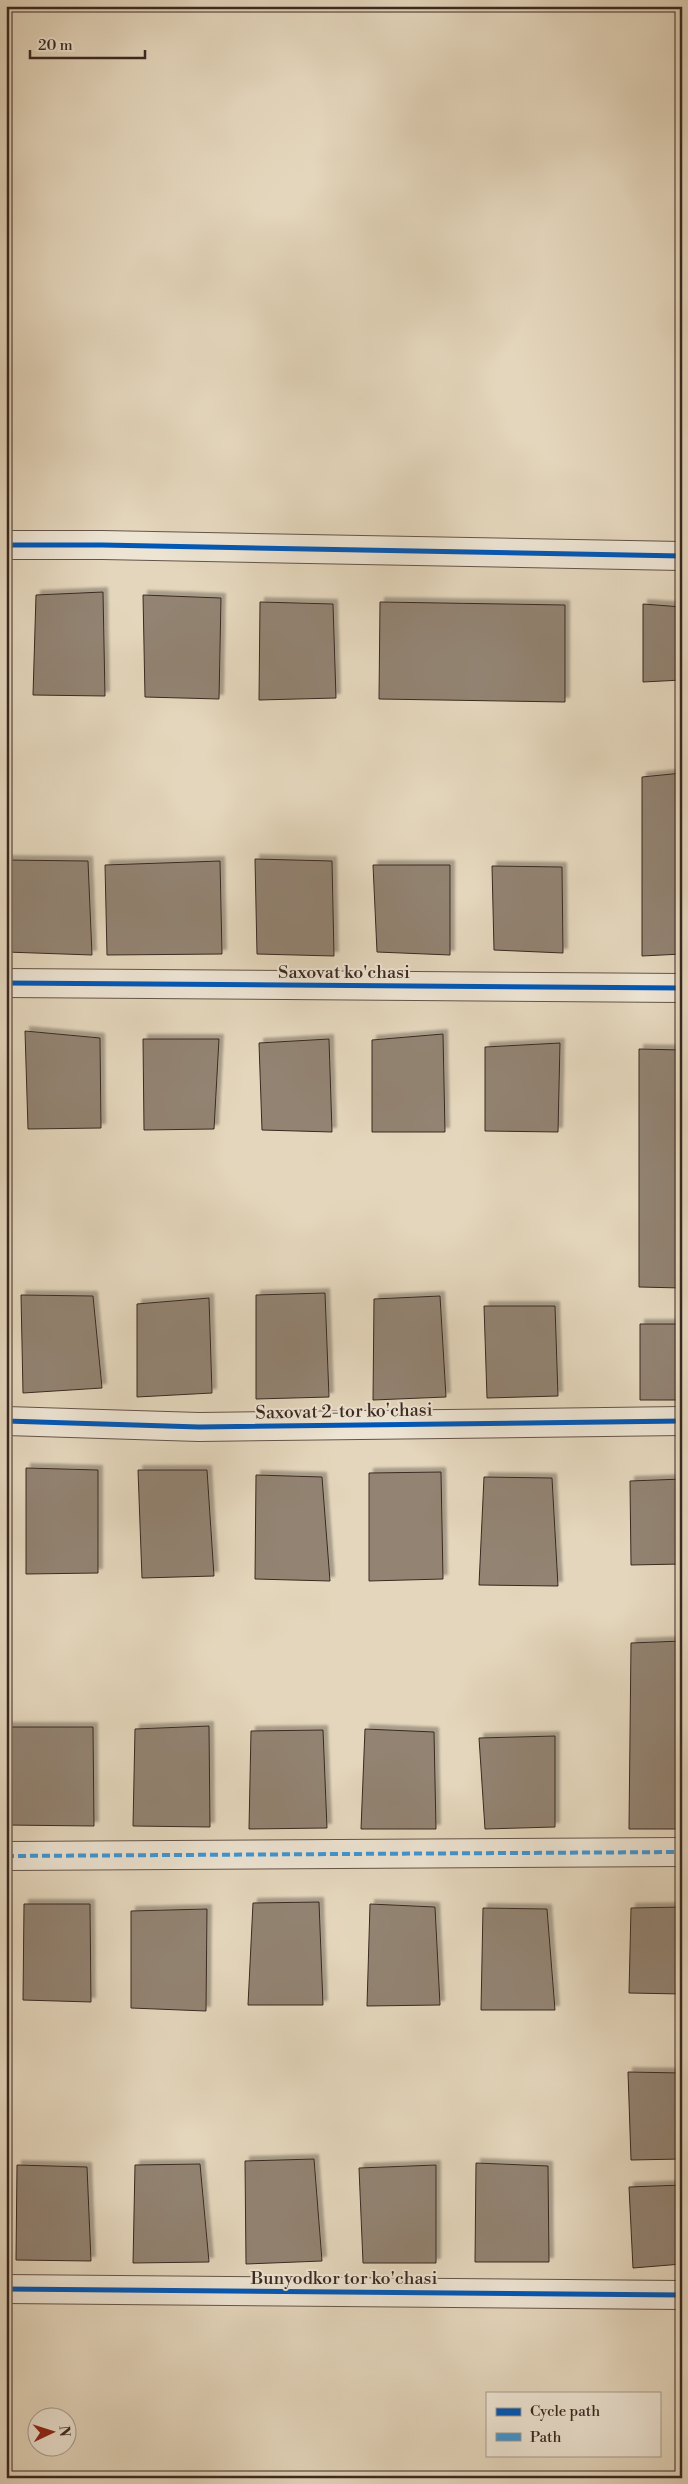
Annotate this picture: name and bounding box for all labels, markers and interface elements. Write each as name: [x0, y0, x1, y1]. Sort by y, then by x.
scale bar: [30, 28, 145, 60]
text: 20 m: [38, 36, 73, 55]
street label: Saxovat ko'chasi: [278, 961, 410, 984]
street label: Saxovat 2-tor ko'chasi: [255, 1398, 433, 1425]
street label: Bunyodkor tor ko'chasi: [250, 2267, 437, 2290]
legend: [486, 2392, 660, 2456]
text: Cycle path: [530, 2402, 600, 2421]
north arrow: [28, 2406, 78, 2456]
text: N: [55, 2425, 73, 2437]
text: Path: [530, 2428, 562, 2447]

